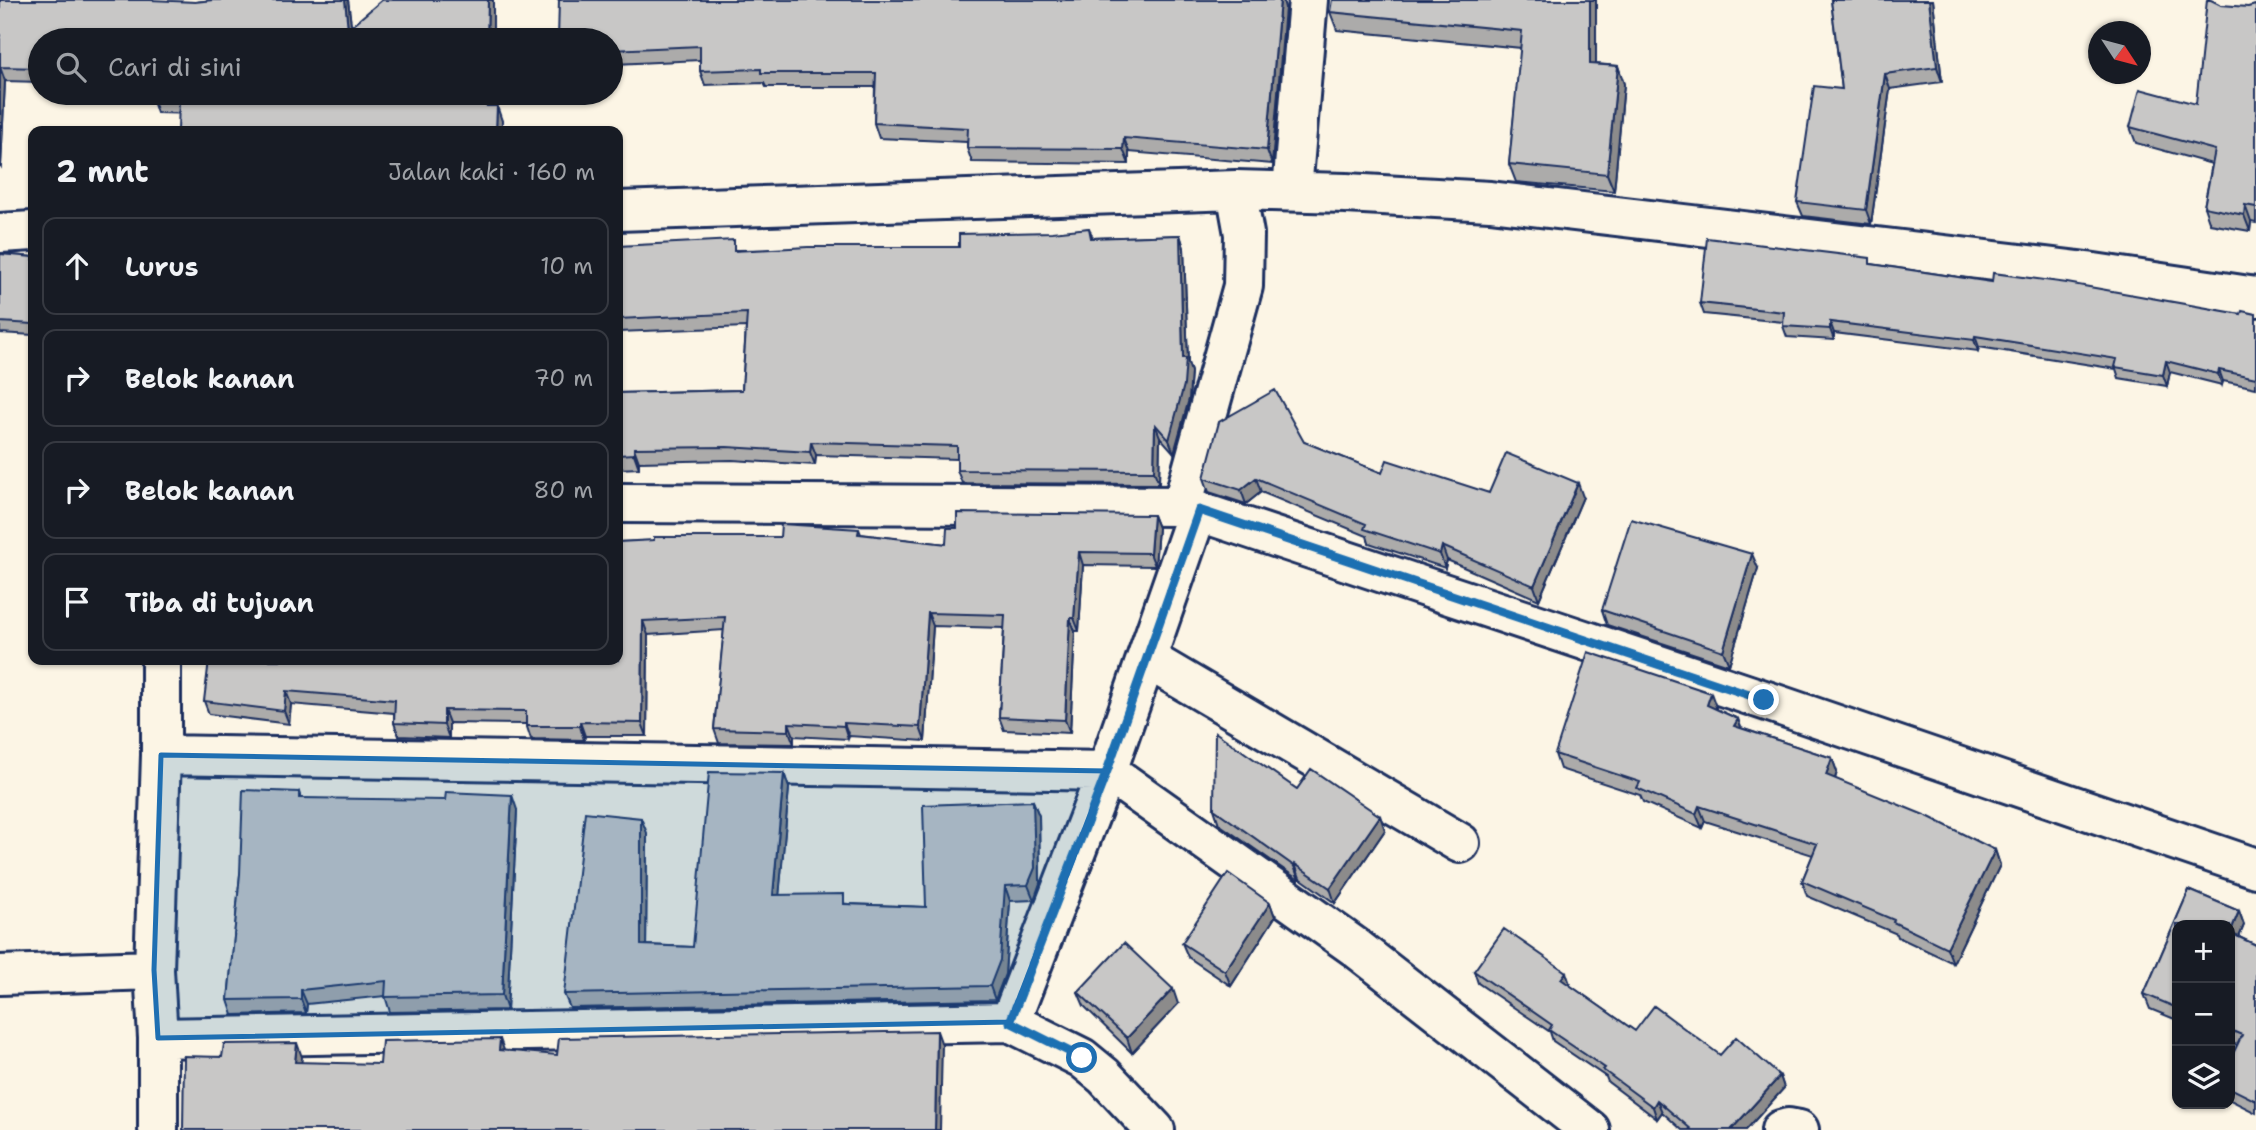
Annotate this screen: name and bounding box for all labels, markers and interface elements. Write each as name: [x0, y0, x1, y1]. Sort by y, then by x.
north arrow: [2088, 21, 2151, 84]
search box: [28, 28, 623, 105]
icon: search: [52, 48, 90, 86]
text: Cari di sini: [108, 49, 242, 84]
text: 2 mnt: [56, 151, 149, 192]
text: Jalan kaki · 160 m: [388, 157, 595, 187]
icon: ahead: [58, 247, 96, 285]
text: Lurus: [125, 249, 198, 284]
text: 10 m: [540, 251, 593, 281]
icon: right: [58, 359, 96, 397]
text: Belok kanan: [125, 361, 294, 396]
text: 70 m: [534, 363, 593, 393]
icon: right: [58, 471, 96, 509]
text: Belok kanan: [125, 473, 294, 508]
text: 80 m: [534, 475, 593, 505]
icon: arrive: [58, 583, 96, 621]
text: Tiba di tujuan: [125, 585, 314, 620]
route end: [1748, 684, 1779, 715]
map controls: [2172, 920, 2235, 1109]
button: +: [2172, 920, 2235, 983]
button: −: [2172, 983, 2235, 1046]
route start: [1066, 1042, 1097, 1073]
button: layers: [2172, 1046, 2235, 1109]

